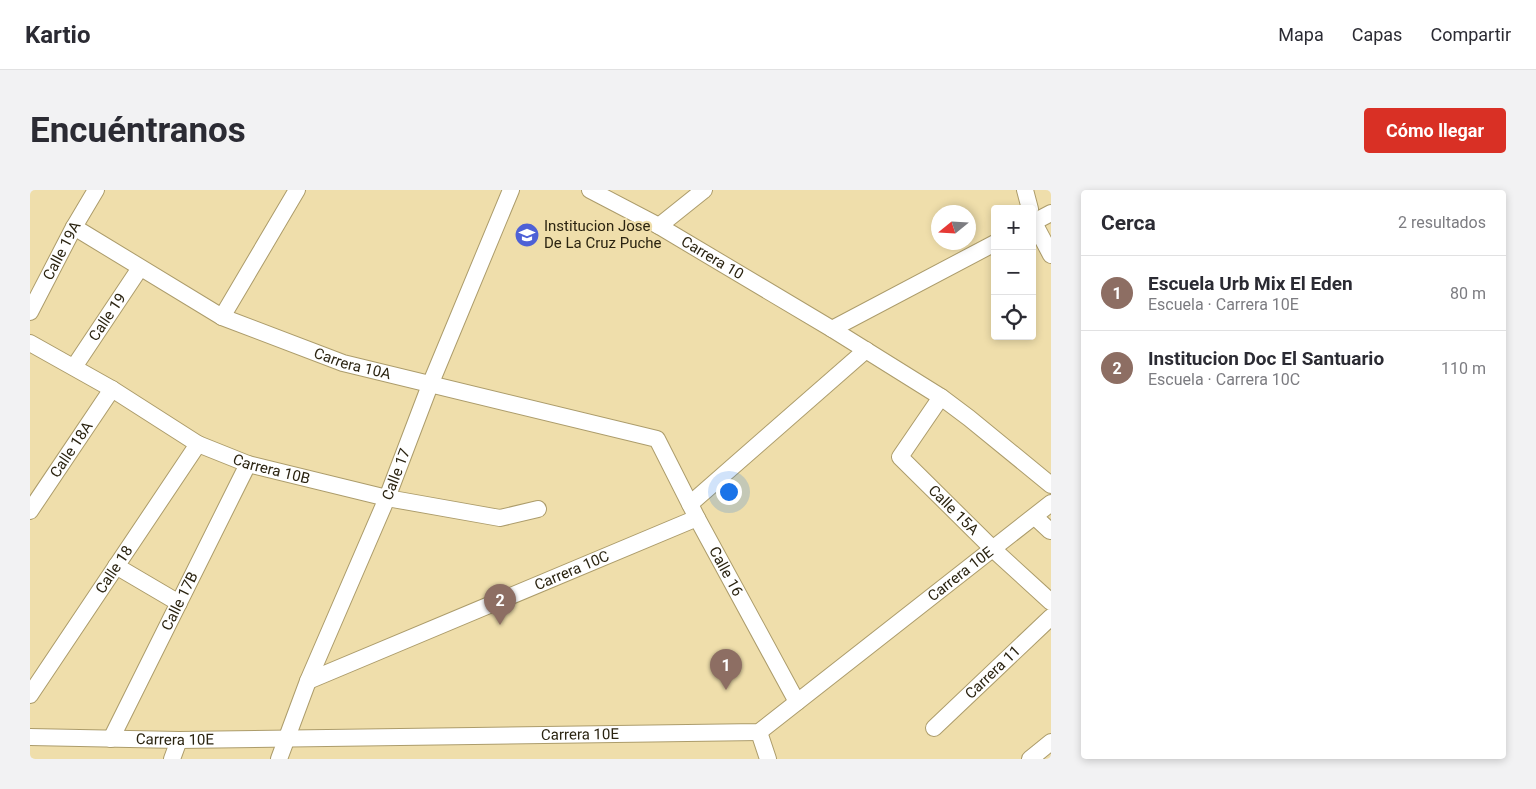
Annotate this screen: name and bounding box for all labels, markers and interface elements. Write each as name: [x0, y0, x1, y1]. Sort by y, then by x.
text: Kartio: [25, 21, 91, 49]
text: Mapa: [1278, 24, 1324, 45]
text: Capas: [1352, 24, 1402, 45]
text: Compartir: [1430, 24, 1511, 45]
button: Cómo llegar: [1364, 108, 1506, 153]
text: Encuéntranos: [30, 110, 246, 151]
north arrow: [931, 205, 976, 250]
map controls: [991, 205, 1036, 340]
button: +: [991, 205, 1036, 250]
text: Cerca: [1101, 211, 1156, 235]
text: 2 resultados: [1398, 213, 1486, 232]
place label: Institucion Jose De La Cruz Puche: [544, 217, 662, 252]
street label: Calle 19A: [39, 218, 84, 283]
school or university icon: Institucion Jose De La Cruz Puche: [514, 222, 540, 248]
street label: Carrera 10: [678, 232, 747, 283]
button: −: [991, 250, 1036, 295]
text: Escuela Urb Mix El Eden: [1148, 272, 1353, 295]
text: 1: [1112, 284, 1122, 303]
text: 80 m: [1450, 284, 1486, 303]
street label: Calle 19: [85, 290, 130, 344]
button: locate: [991, 295, 1036, 340]
text: Escuela · Carrera 10E: [1148, 295, 1299, 314]
street label: Carrera 10A: [311, 344, 393, 383]
text: Institucion Doc El Santuario: [1148, 347, 1384, 370]
text: 2: [1112, 359, 1122, 378]
text: 110 m: [1441, 359, 1486, 378]
text: Escuela · Carrera 10C: [1148, 370, 1300, 389]
street label: Calle 18A: [46, 418, 97, 481]
street label: Calle 17: [378, 446, 414, 503]
street label: Carrera 10B: [230, 450, 312, 488]
your location: [716, 479, 742, 505]
street label: Calle 15A: [925, 481, 983, 539]
street label: Calle 18: [92, 542, 136, 597]
street label: Calle 16: [705, 543, 747, 599]
street label: Carrera 10E: [924, 543, 997, 605]
street label: Carrera 10C: [532, 547, 612, 594]
street label: Calle 17B: [158, 569, 202, 633]
pin: 2: [484, 584, 516, 625]
street label: Carrera 11: [961, 642, 1024, 703]
pin: 1: [710, 649, 742, 690]
street label: Carrera 10E: [541, 725, 620, 744]
street label: Carrera 10E: [136, 730, 215, 749]

